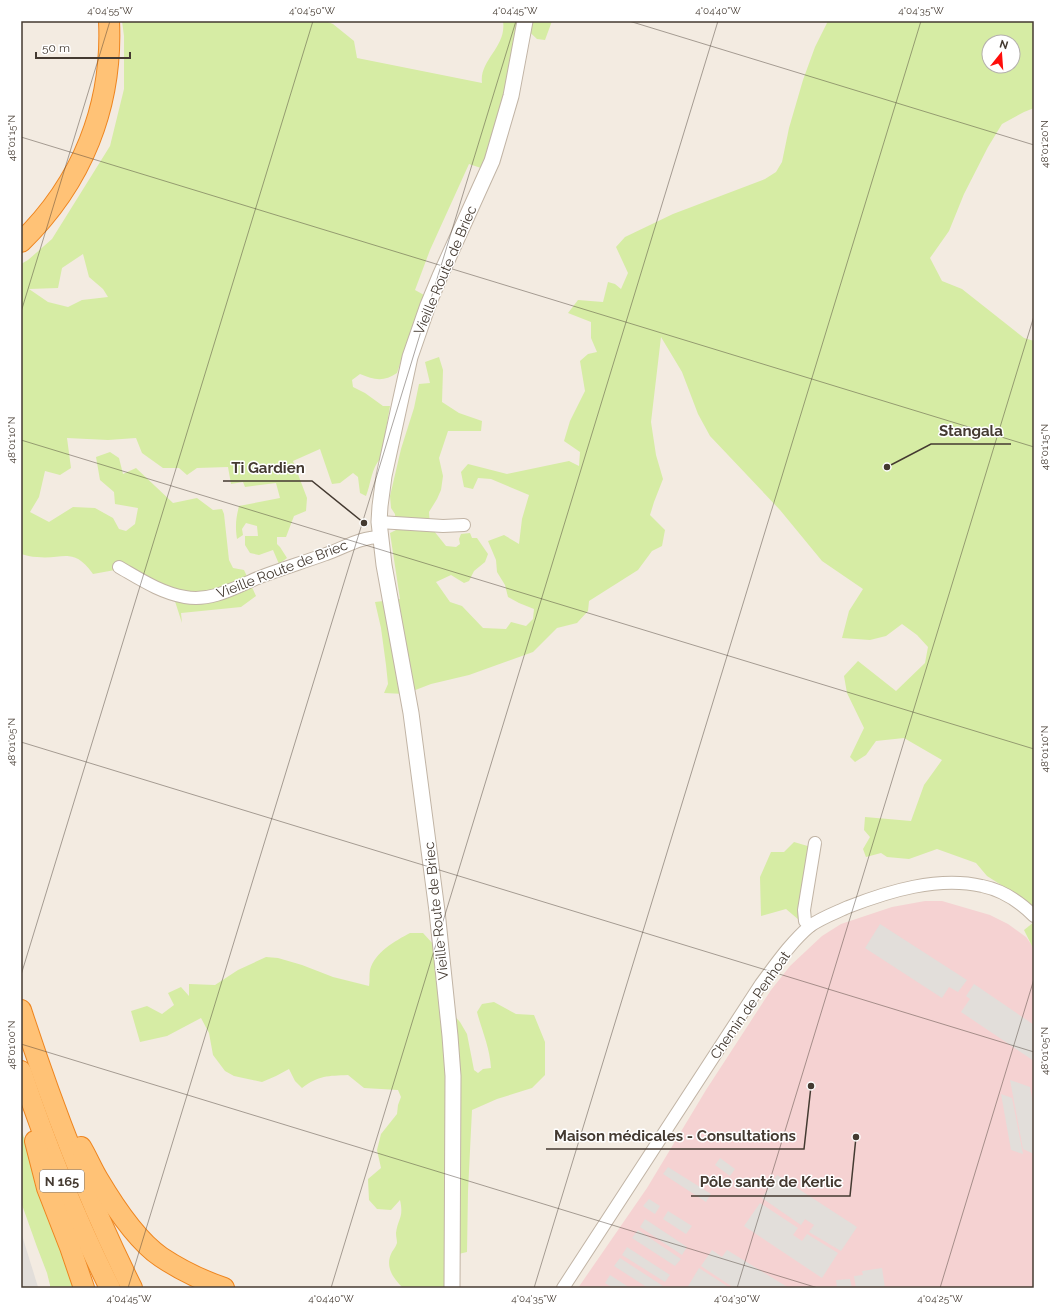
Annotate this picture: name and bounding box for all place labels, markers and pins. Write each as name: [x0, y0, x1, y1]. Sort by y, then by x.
callout: Stangala: [931, 417, 1011, 444]
callout: Ti Gardien: [223, 454, 312, 481]
callout: Maison médicales - Consultations: [546, 1122, 804, 1149]
callout: Pôle santé de Kerlic: [691, 1169, 850, 1196]

